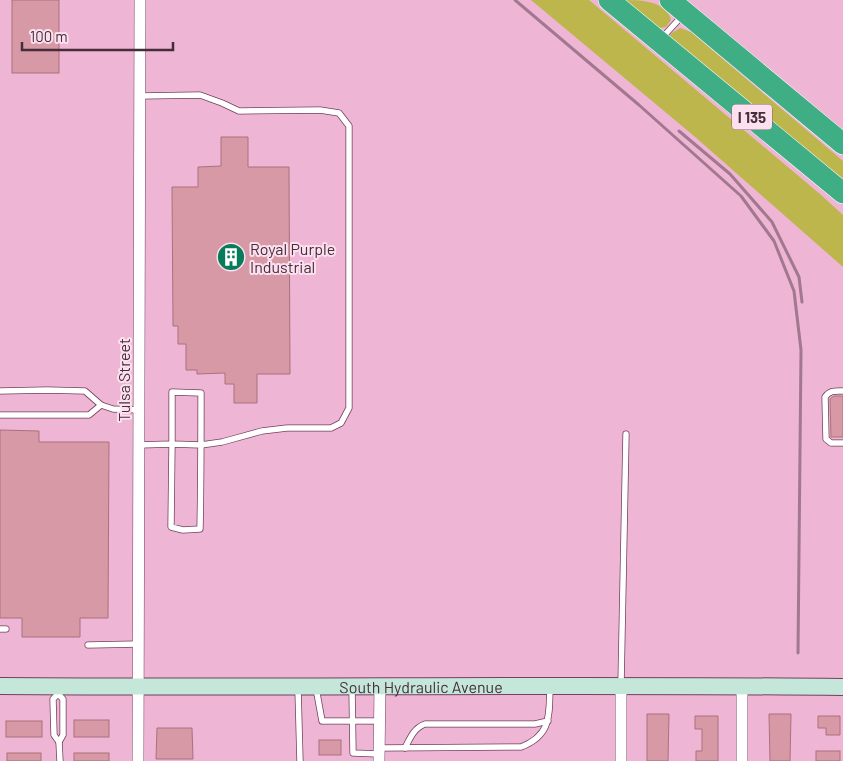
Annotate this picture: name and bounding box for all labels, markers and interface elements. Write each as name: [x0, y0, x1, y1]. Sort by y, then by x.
scale bar: [22, 20, 174, 52]
text: 100 m: [30, 27, 68, 45]
road number: I 135: [732, 104, 772, 130]
place label: Royal Purple Industrial: [250, 239, 335, 276]
building icon: Royal Purple Industrial: [216, 242, 246, 272]
street label: Tulsa Street: [114, 338, 133, 422]
street label: South Hydraulic Avenue: [339, 676, 503, 696]

